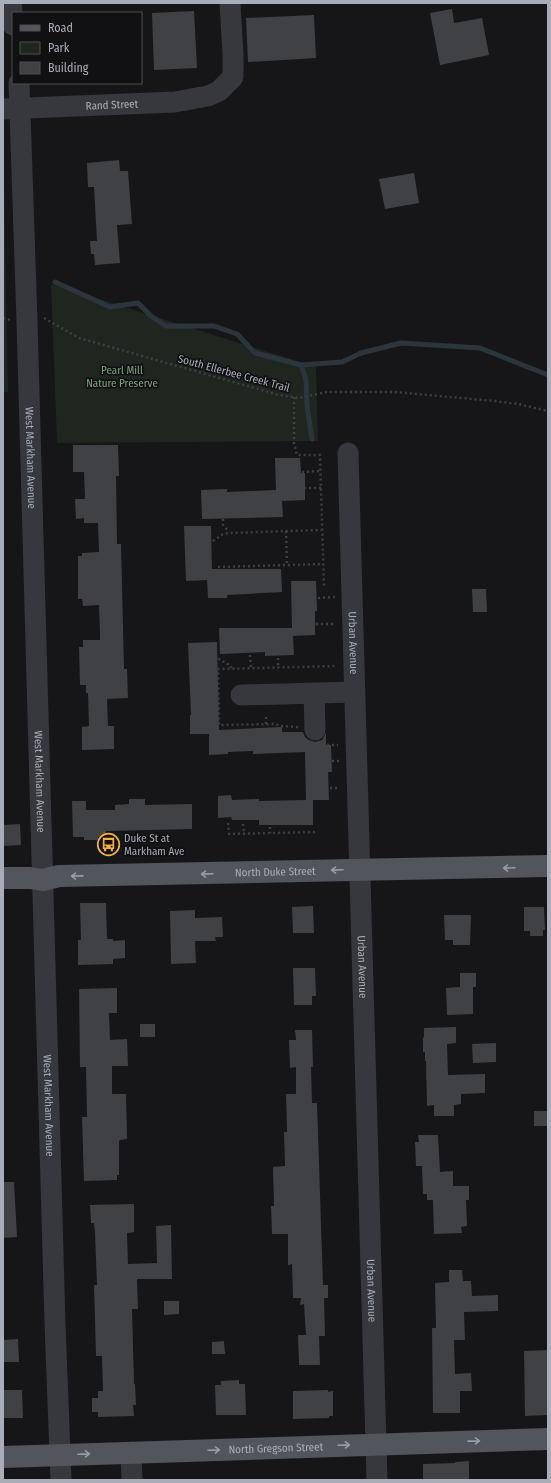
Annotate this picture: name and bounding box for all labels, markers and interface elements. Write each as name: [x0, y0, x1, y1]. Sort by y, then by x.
legend: [12, 12, 142, 84]
text: Road: [48, 21, 73, 35]
text: Park: [48, 41, 70, 55]
text: Building: [48, 61, 89, 75]
street label: Rand Street: [85, 97, 139, 113]
street label: South Ellerbee Creek Trail: [177, 352, 291, 395]
park label: Pearl Mill Nature Preserve: [86, 364, 158, 390]
street label: West Markham Avenue: [22, 407, 38, 509]
street label: Urban Avenue: [345, 611, 360, 675]
street label: West Markham Avenue: [31, 731, 47, 833]
bus stop icon: Duke St at Markham Ave: [96, 831, 122, 857]
place label: Duke St at Markham Ave: [124, 832, 184, 858]
one-way arrow: [503, 864, 516, 872]
street label: North Duke Street: [235, 865, 316, 879]
one-way arrow: [331, 866, 344, 874]
one-way arrow: [201, 870, 214, 877]
one-way arrow: [71, 872, 84, 880]
street label: Urban Avenue: [355, 935, 369, 998]
street label: West Markham Avenue: [40, 1054, 56, 1157]
street label: Urban Avenue: [364, 1259, 379, 1322]
one-way arrow: [467, 1437, 480, 1445]
street label: North Gregson Street: [228, 1440, 324, 1457]
one-way arrow: [337, 1442, 350, 1449]
one-way arrow: [207, 1446, 220, 1453]
one-way arrow: [77, 1450, 90, 1458]

